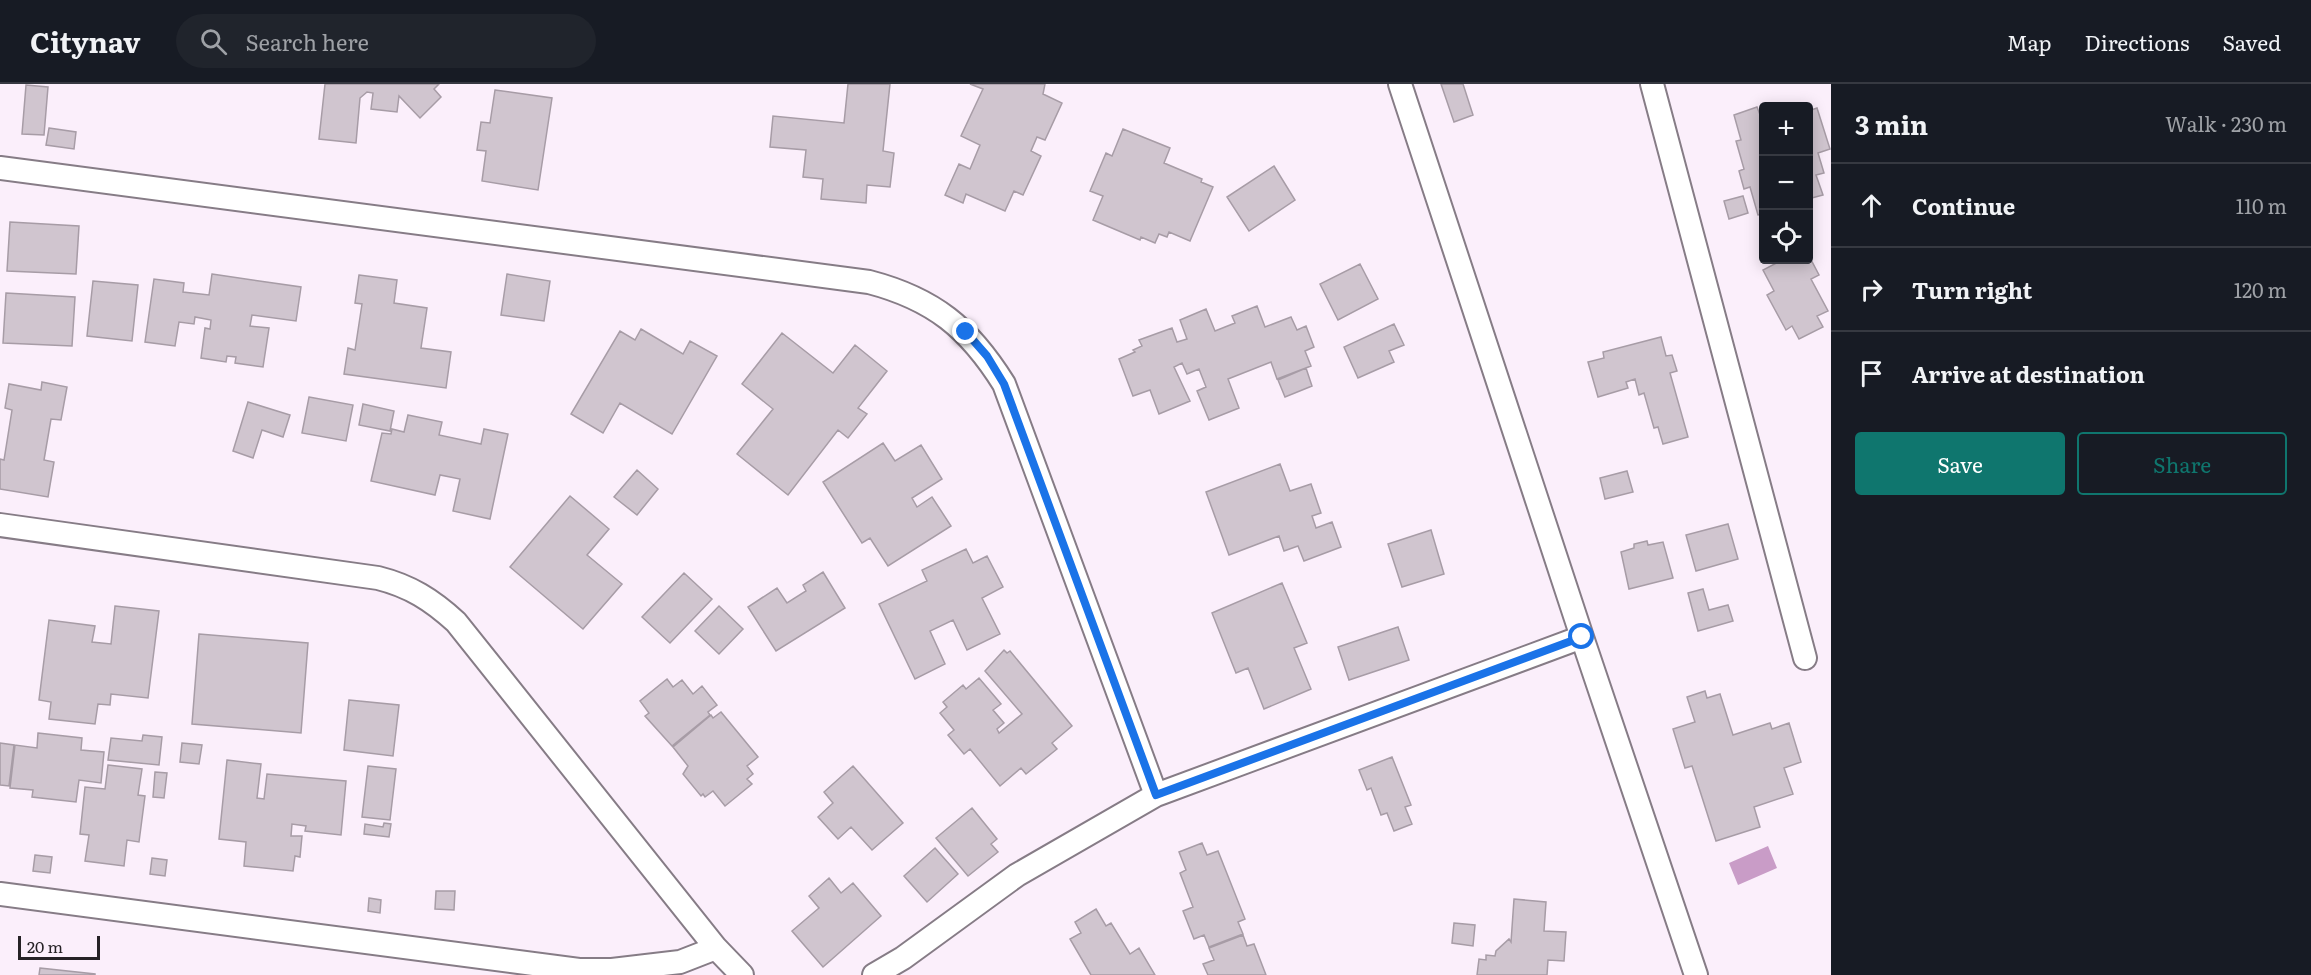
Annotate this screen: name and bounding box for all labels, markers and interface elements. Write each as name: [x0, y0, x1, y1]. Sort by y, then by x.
search box: [176, 14, 596, 68]
text: Citynav: [30, 20, 140, 62]
icon: search: [197, 25, 230, 58]
text: Search here: [245, 25, 369, 58]
text: Map: [2007, 26, 2052, 57]
text: Directions: [2085, 26, 2190, 57]
text: Saved: [2223, 26, 2281, 57]
map controls: [1759, 102, 1813, 264]
button: +: [1759, 102, 1813, 156]
text: 3 min: [1855, 104, 1928, 143]
text: Walk · 230 m: [2165, 108, 2287, 138]
button: −: [1759, 156, 1813, 210]
icon: ahead: [1855, 189, 1888, 222]
text: Continue: [1912, 189, 2015, 222]
text: 110 m: [2236, 190, 2287, 220]
button: locate: [1759, 210, 1813, 264]
icon: right: [1855, 273, 1888, 306]
text: Turn right: [1912, 273, 2032, 306]
text: 120 m: [2234, 274, 2287, 304]
route end: [952, 318, 978, 344]
icon: arrive: [1855, 357, 1888, 390]
text: Arrive at destination: [1912, 357, 2145, 390]
button: Save: [1855, 432, 2065, 495]
button: Share: [2077, 432, 2287, 495]
route start: [1568, 623, 1594, 649]
scale bar: [18, 933, 100, 960]
text: 20 m: [27, 934, 63, 958]

